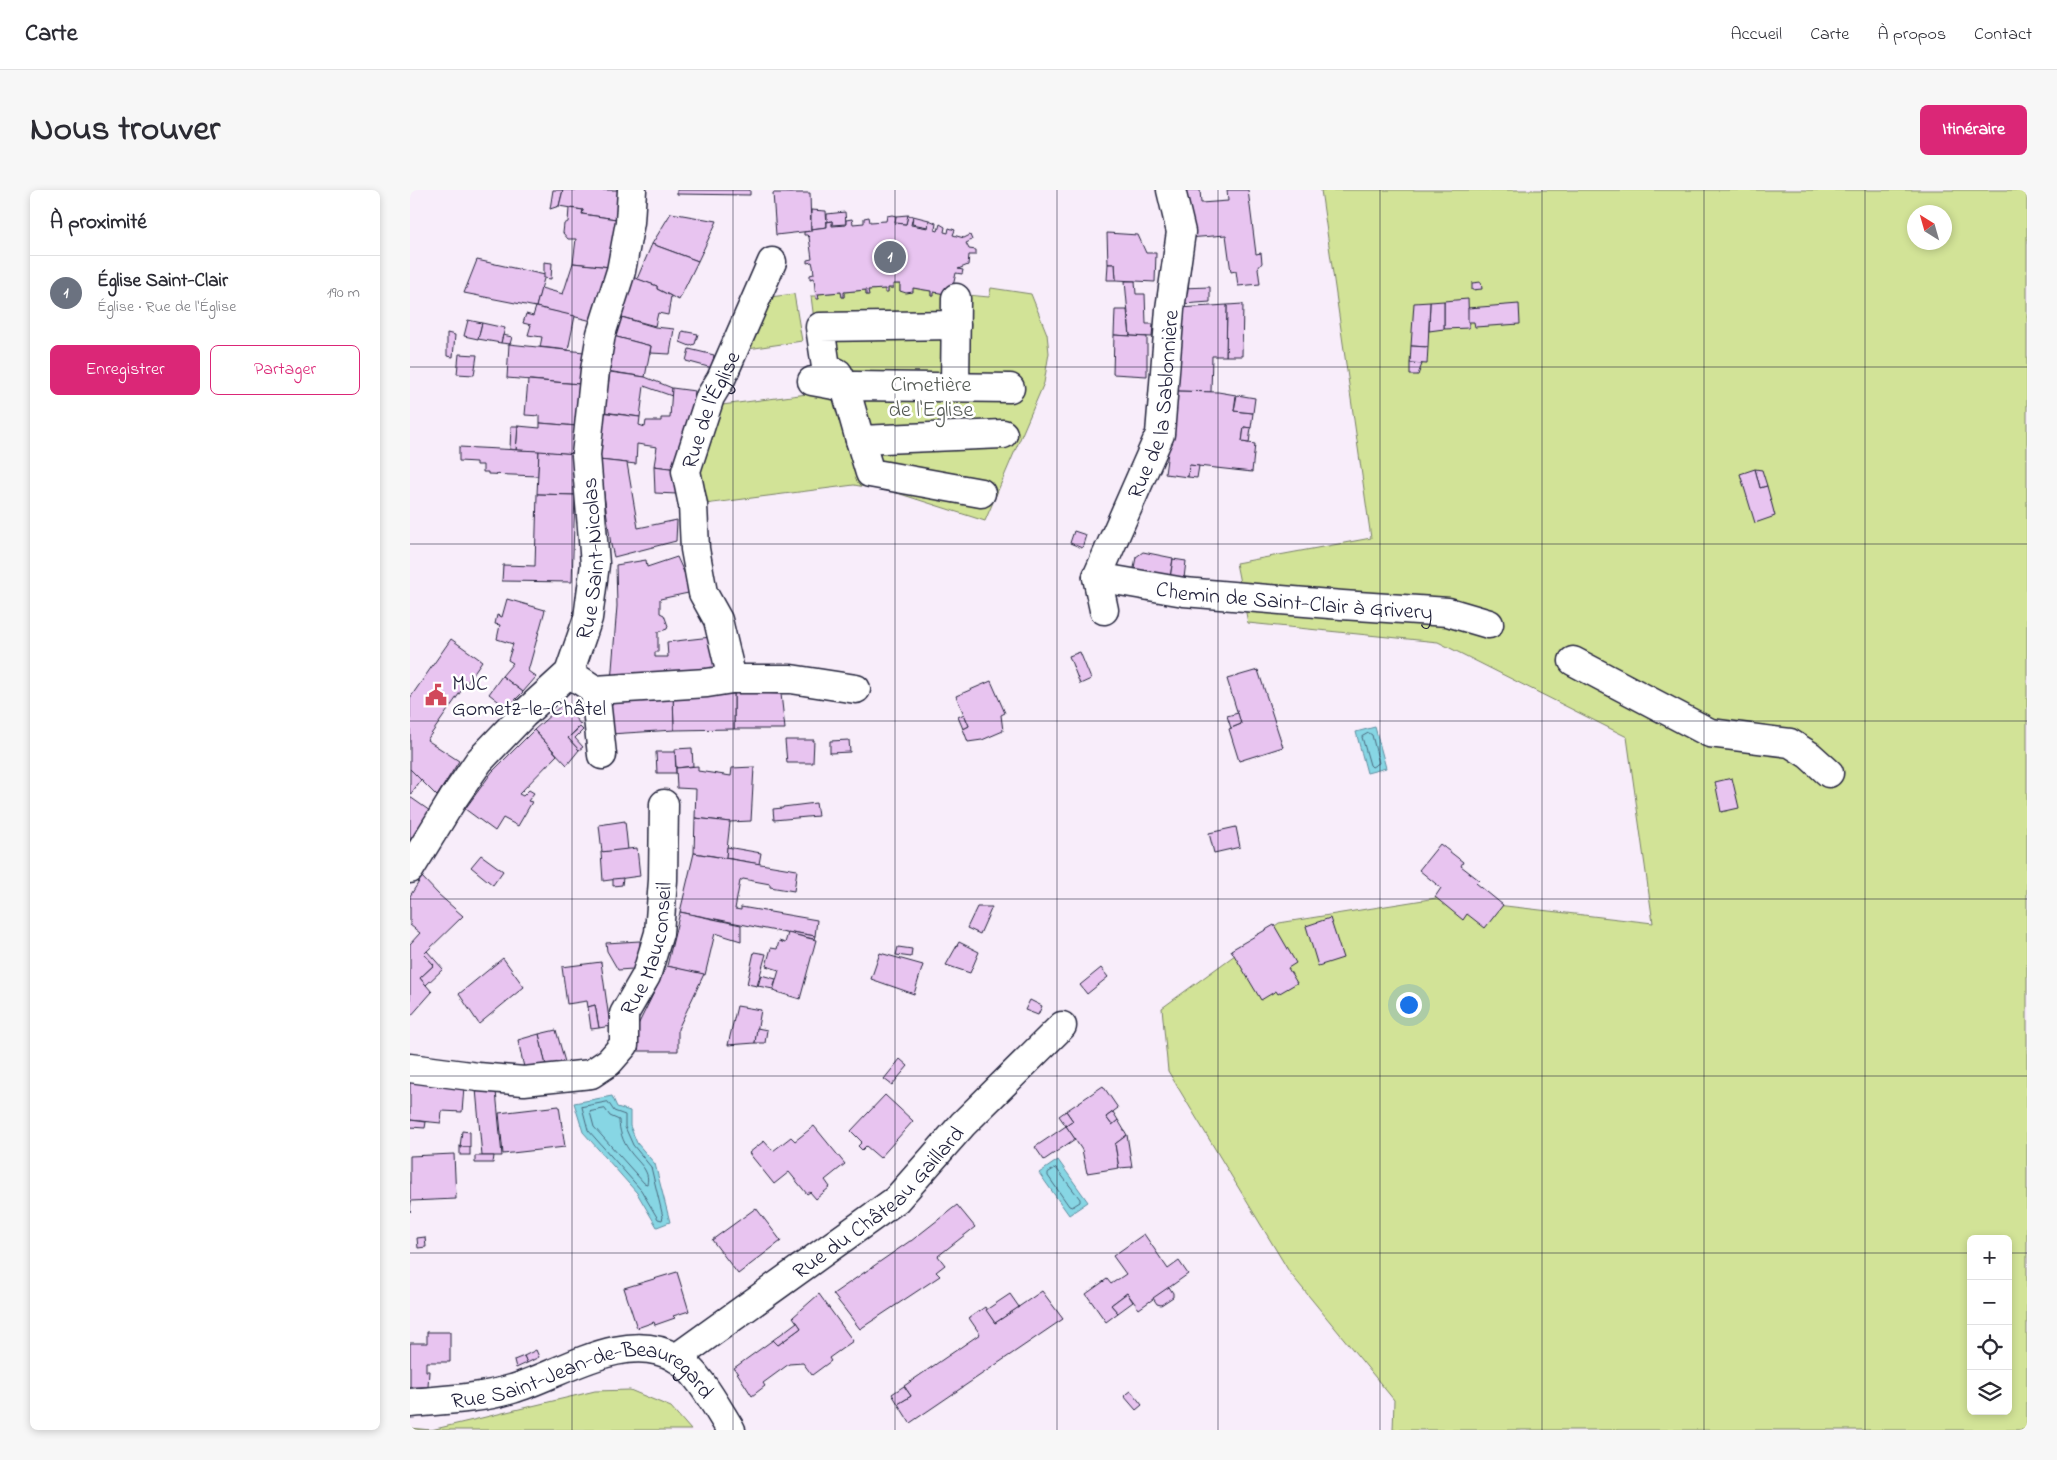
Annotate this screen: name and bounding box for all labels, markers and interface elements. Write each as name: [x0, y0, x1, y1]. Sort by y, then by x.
text: Carte: [25, 17, 77, 52]
text: Accueil: [1730, 22, 1782, 48]
text: Carte: [1810, 22, 1849, 48]
text: À propos: [1877, 22, 1946, 48]
text: Contact: [1974, 22, 2032, 48]
text: Nous trouver: [30, 105, 220, 156]
button: Itinéraire: [1920, 105, 2027, 155]
north arrow: [1907, 205, 1952, 250]
text: À proximité: [50, 208, 147, 238]
pin: 1: [874, 238, 906, 276]
text: Église Saint-Clair: [97, 268, 228, 295]
text: 1: [63, 281, 69, 305]
text: 190 m: [327, 281, 360, 305]
text: Église · Rue de l'Église: [97, 295, 236, 319]
street label: Rue de la Sablonnière: [1120, 309, 1189, 504]
button: Enregistrer: [50, 345, 200, 395]
button: Partager: [210, 345, 360, 395]
street label: Rue de l'Église: [675, 347, 750, 474]
park label: Cimetière de l'Eglise: [889, 370, 974, 428]
street label: Rue Saint-Nicolas: [569, 476, 614, 645]
street label: Chemin de Saint-Clair à Grivery: [1153, 574, 1434, 631]
place label: MJC Gometz-le-Châtel: [452, 669, 606, 726]
public building icon: MJC Gometz-le-Châtel: [423, 682, 449, 708]
street label: Rue Mauconseil: [613, 881, 682, 1022]
your location: [1396, 992, 1422, 1018]
street label: Rue du Château Gaillard: [787, 1120, 973, 1288]
map controls: [1967, 1235, 2012, 1415]
button: +: [1967, 1235, 2012, 1280]
button: −: [1967, 1280, 2012, 1325]
button: locate: [1967, 1325, 2012, 1370]
text: Rue Saint-Jean-de-Beauregard: [450, 1335, 720, 1419]
button: layers: [1967, 1370, 2012, 1415]
street label: Rue Saint-Jean-de-Beauregard: [434, 1387, 720, 1419]

